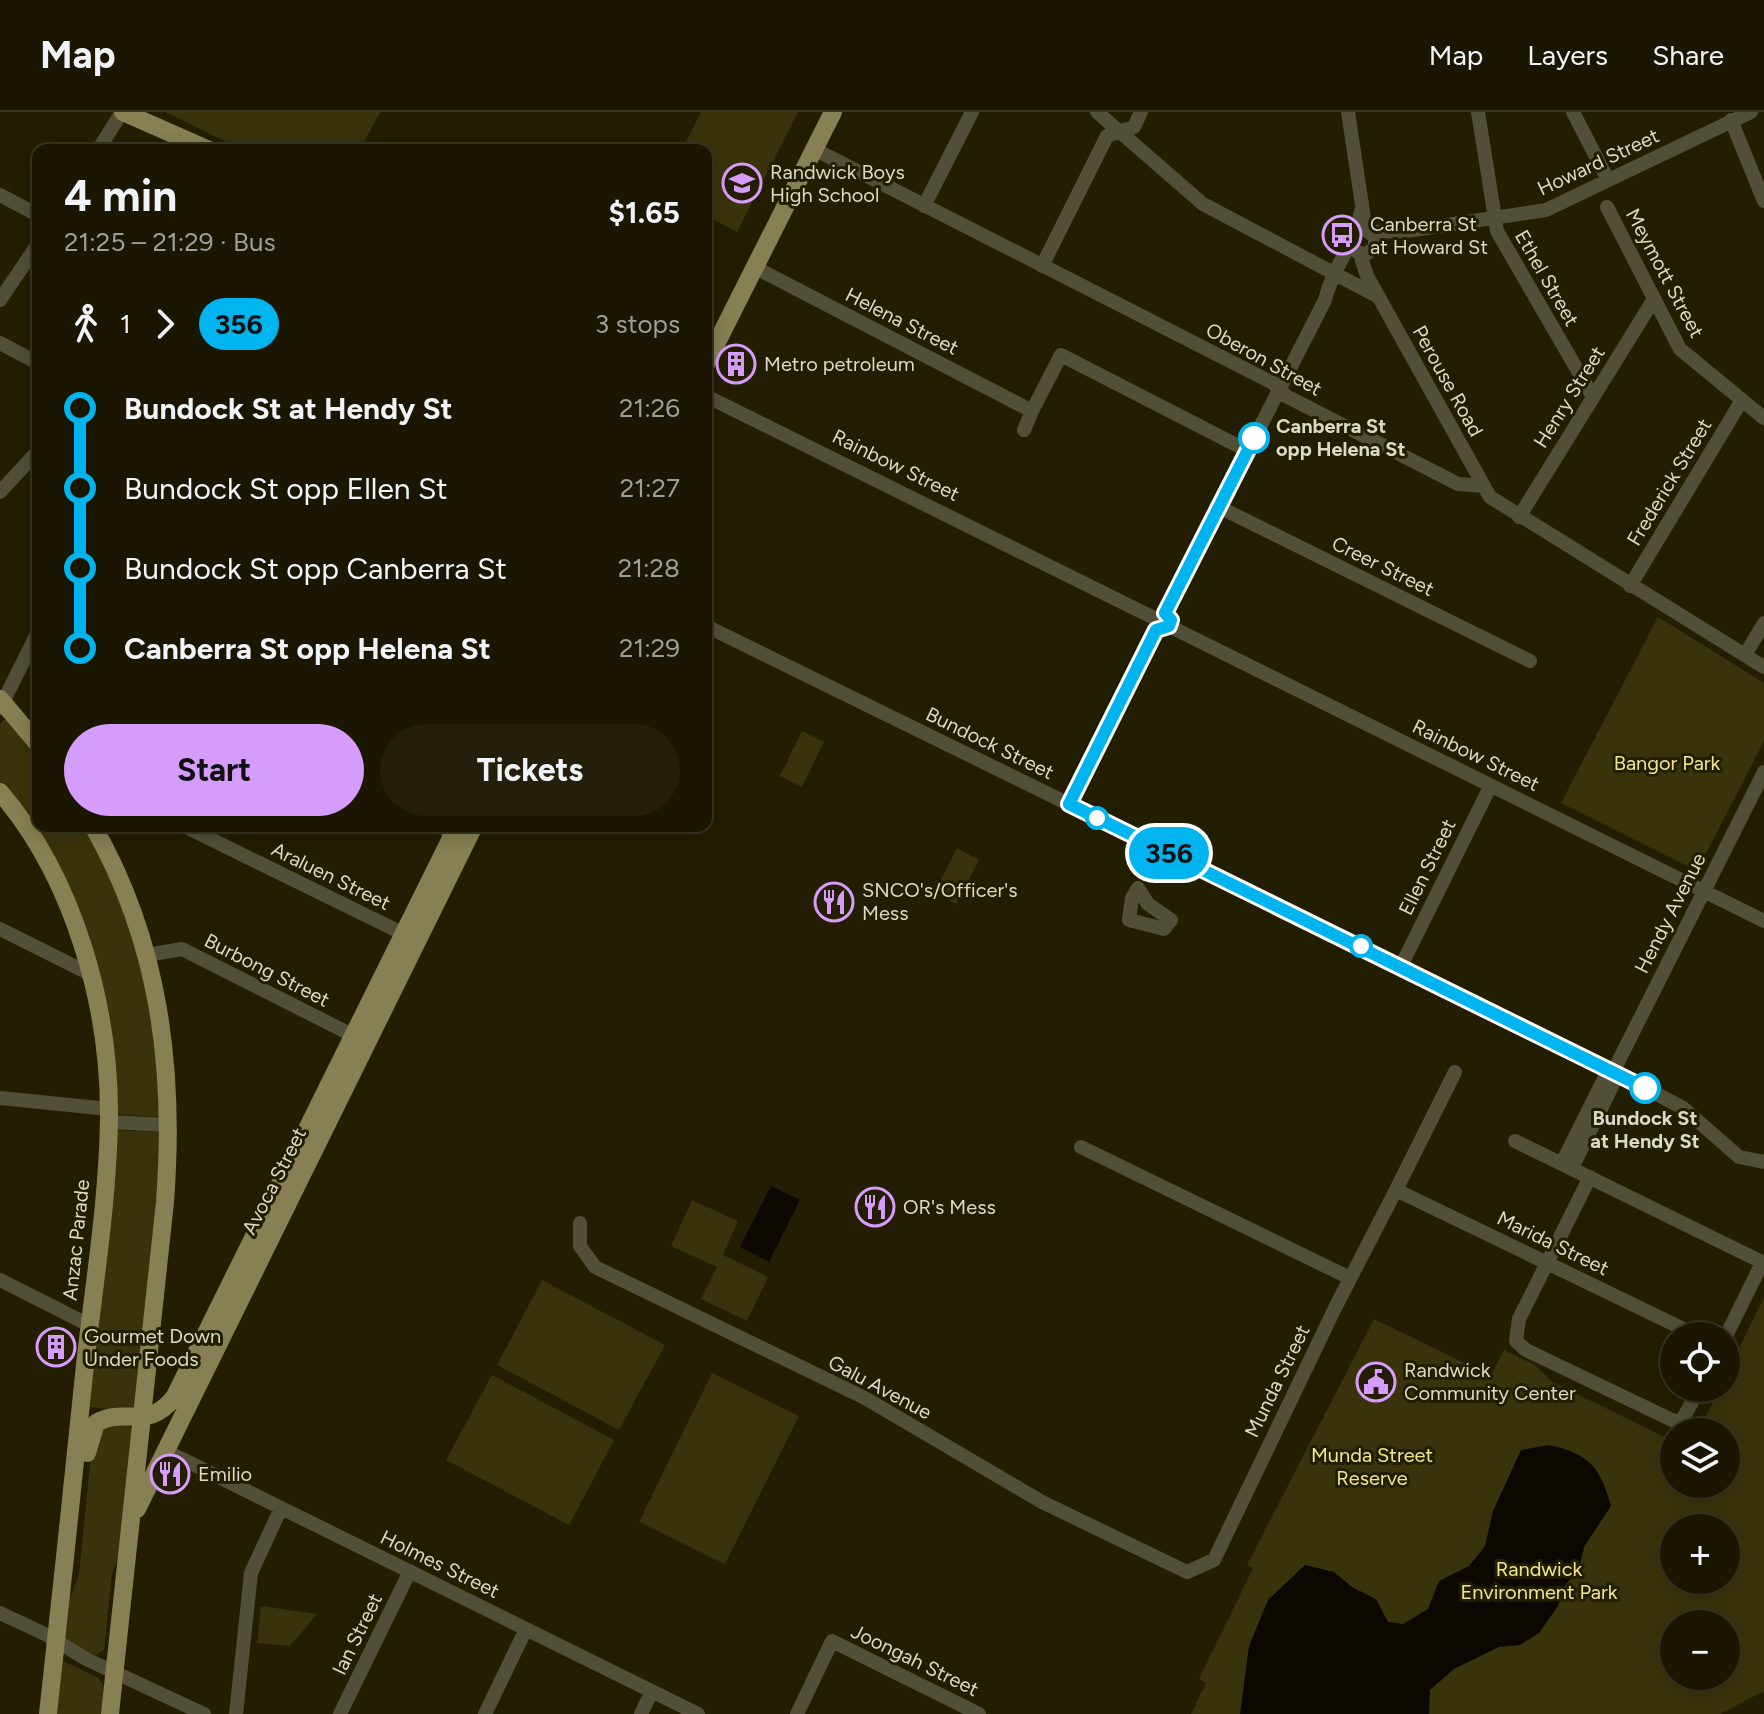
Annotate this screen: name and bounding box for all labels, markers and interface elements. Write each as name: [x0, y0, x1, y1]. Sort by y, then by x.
text: Map: [40, 32, 116, 78]
text: Map: [1429, 38, 1483, 72]
text: Layers: [1527, 38, 1608, 72]
text: Share: [1652, 38, 1724, 72]
street label: Howard Street: [1533, 123, 1663, 201]
place label: Randwick Boys High School: [770, 160, 905, 207]
school or university icon: Randwick Boys High School: [721, 162, 763, 204]
text: 4 min: [64, 169, 177, 222]
text: $1.65: [608, 194, 680, 231]
street label: Meymott Street: [1621, 204, 1709, 342]
place label: Canberra St at Howard St: [1370, 212, 1488, 259]
bus stop icon: Canberra St at Howard St: [1321, 214, 1363, 256]
text: 21:25 – 21:29 · Bus: [64, 226, 276, 258]
street label: Ethel Street: [1510, 226, 1584, 330]
street label: Helena Street: [842, 282, 962, 360]
icon: walk: [64, 302, 108, 346]
icon: forward: [143, 302, 187, 346]
text: 356: [215, 307, 263, 341]
text: 1: [120, 308, 131, 340]
text: 3 stops: [595, 308, 680, 340]
street label: Oberon Street: [1202, 317, 1326, 401]
street label: Perouse Road: [1408, 321, 1488, 441]
street label: Henry Street: [1528, 342, 1610, 452]
building icon: Metro petroleum: [715, 343, 757, 385]
place label: Metro petroleum: [764, 352, 915, 376]
text: Bundock St at Hendy St: [124, 390, 453, 427]
text: 21:26: [619, 392, 680, 424]
place label: Canberra St opp Helena St: [1276, 414, 1405, 461]
street label: Frederick Street: [1622, 414, 1716, 550]
marker: Canberra St opp Helena St: [1239, 423, 1269, 453]
street label: Rainbow Street: [829, 424, 963, 506]
text: Bundock St opp Ellen St: [124, 470, 448, 507]
text: 21:27: [620, 472, 680, 504]
street label: Creer Street: [1328, 531, 1438, 601]
text: Bundock St opp Canberra St: [124, 550, 507, 587]
text: 21:28: [618, 552, 680, 584]
text: Canberra St opp Helena St: [124, 630, 491, 667]
text: 21:29: [619, 632, 680, 664]
street label: Bundock Street: [922, 702, 1058, 784]
street label: Rainbow Street: [1409, 714, 1543, 796]
button: Start: [64, 724, 364, 816]
button: Tickets: [380, 724, 680, 816]
park label: Bangor Park: [1614, 751, 1721, 775]
unlabelled marker: [1086, 807, 1108, 829]
street label: Ellen Street: [1393, 815, 1461, 919]
line badge: 356: [1123, 827, 1215, 879]
text: 356: [1145, 836, 1193, 870]
street label: Araluen Street: [268, 837, 394, 915]
street label: Hendy Avenue: [1629, 849, 1711, 977]
place label: SNCO's/Officer's Mess: [862, 878, 1018, 925]
restaurant icon: SNCO's/Officer's Mess: [813, 881, 855, 923]
street label: Burbong Street: [200, 928, 334, 1012]
unlabelled marker: [1350, 935, 1372, 957]
marker: Bundock St at Hendy St: [1630, 1073, 1660, 1103]
place label: Bundock St at Hendy St: [1590, 1106, 1700, 1153]
street label: Avoca Street: [237, 1123, 311, 1239]
street label: Anzac Parade: [58, 1178, 94, 1302]
restaurant icon: OR's Mess: [854, 1186, 896, 1228]
place label: OR's Mess: [903, 1195, 996, 1219]
street label: Marida Street: [1493, 1206, 1613, 1280]
street label: Munda Street: [1239, 1321, 1315, 1441]
map controls: [1660, 1322, 1740, 1690]
button: locate: [1660, 1322, 1740, 1402]
place label: Gourmet Down Under Foods: [84, 1324, 221, 1371]
building icon: Gourmet Down Under Foods: [35, 1326, 77, 1368]
street label: Galu Avenue: [824, 1350, 936, 1424]
place label: Randwick Community Center: [1404, 1358, 1576, 1405]
public building icon: Randwick Community Center: [1355, 1361, 1397, 1403]
button: layers: [1660, 1418, 1740, 1498]
park label: Munda Street Reserve: [1311, 1443, 1433, 1490]
restaurant icon: Emilio: [149, 1453, 191, 1495]
place label: Emilio: [198, 1462, 252, 1486]
button: +: [1660, 1514, 1740, 1594]
street label: Holmes Street: [377, 1525, 503, 1603]
park label: Randwick Environment Park: [1460, 1557, 1618, 1604]
street label: Ian Street: [327, 1589, 387, 1679]
button: −: [1660, 1610, 1740, 1690]
street label: Joongah Street: [847, 1619, 983, 1701]

